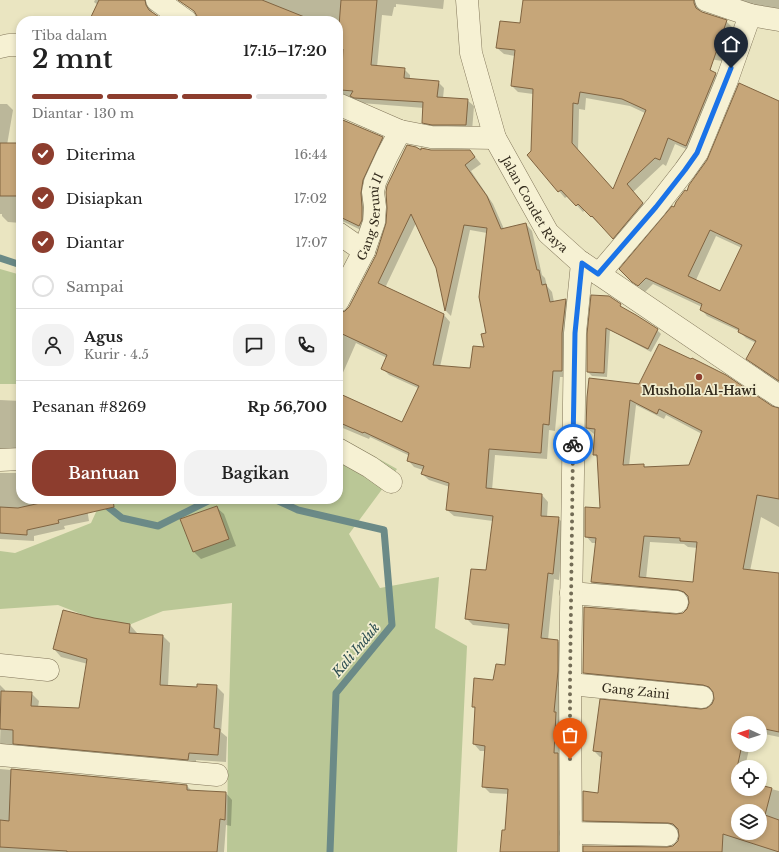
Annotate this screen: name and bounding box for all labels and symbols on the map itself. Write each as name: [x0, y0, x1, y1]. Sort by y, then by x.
pin: [714, 27, 748, 68]
street label: Jalan Condet Raya: [498, 151, 572, 255]
street label: Gang Seruni II: [353, 170, 386, 263]
marker: Musholla Al-Hawi: [694, 372, 704, 382]
place label: Musholla Al-Hawi: [642, 383, 757, 398]
courier: [553, 424, 593, 464]
water label: Kali Induk: [328, 619, 384, 681]
street label: Gang Zaini: [601, 680, 670, 701]
north arrow: [731, 716, 767, 752]
pin: [553, 718, 587, 759]

